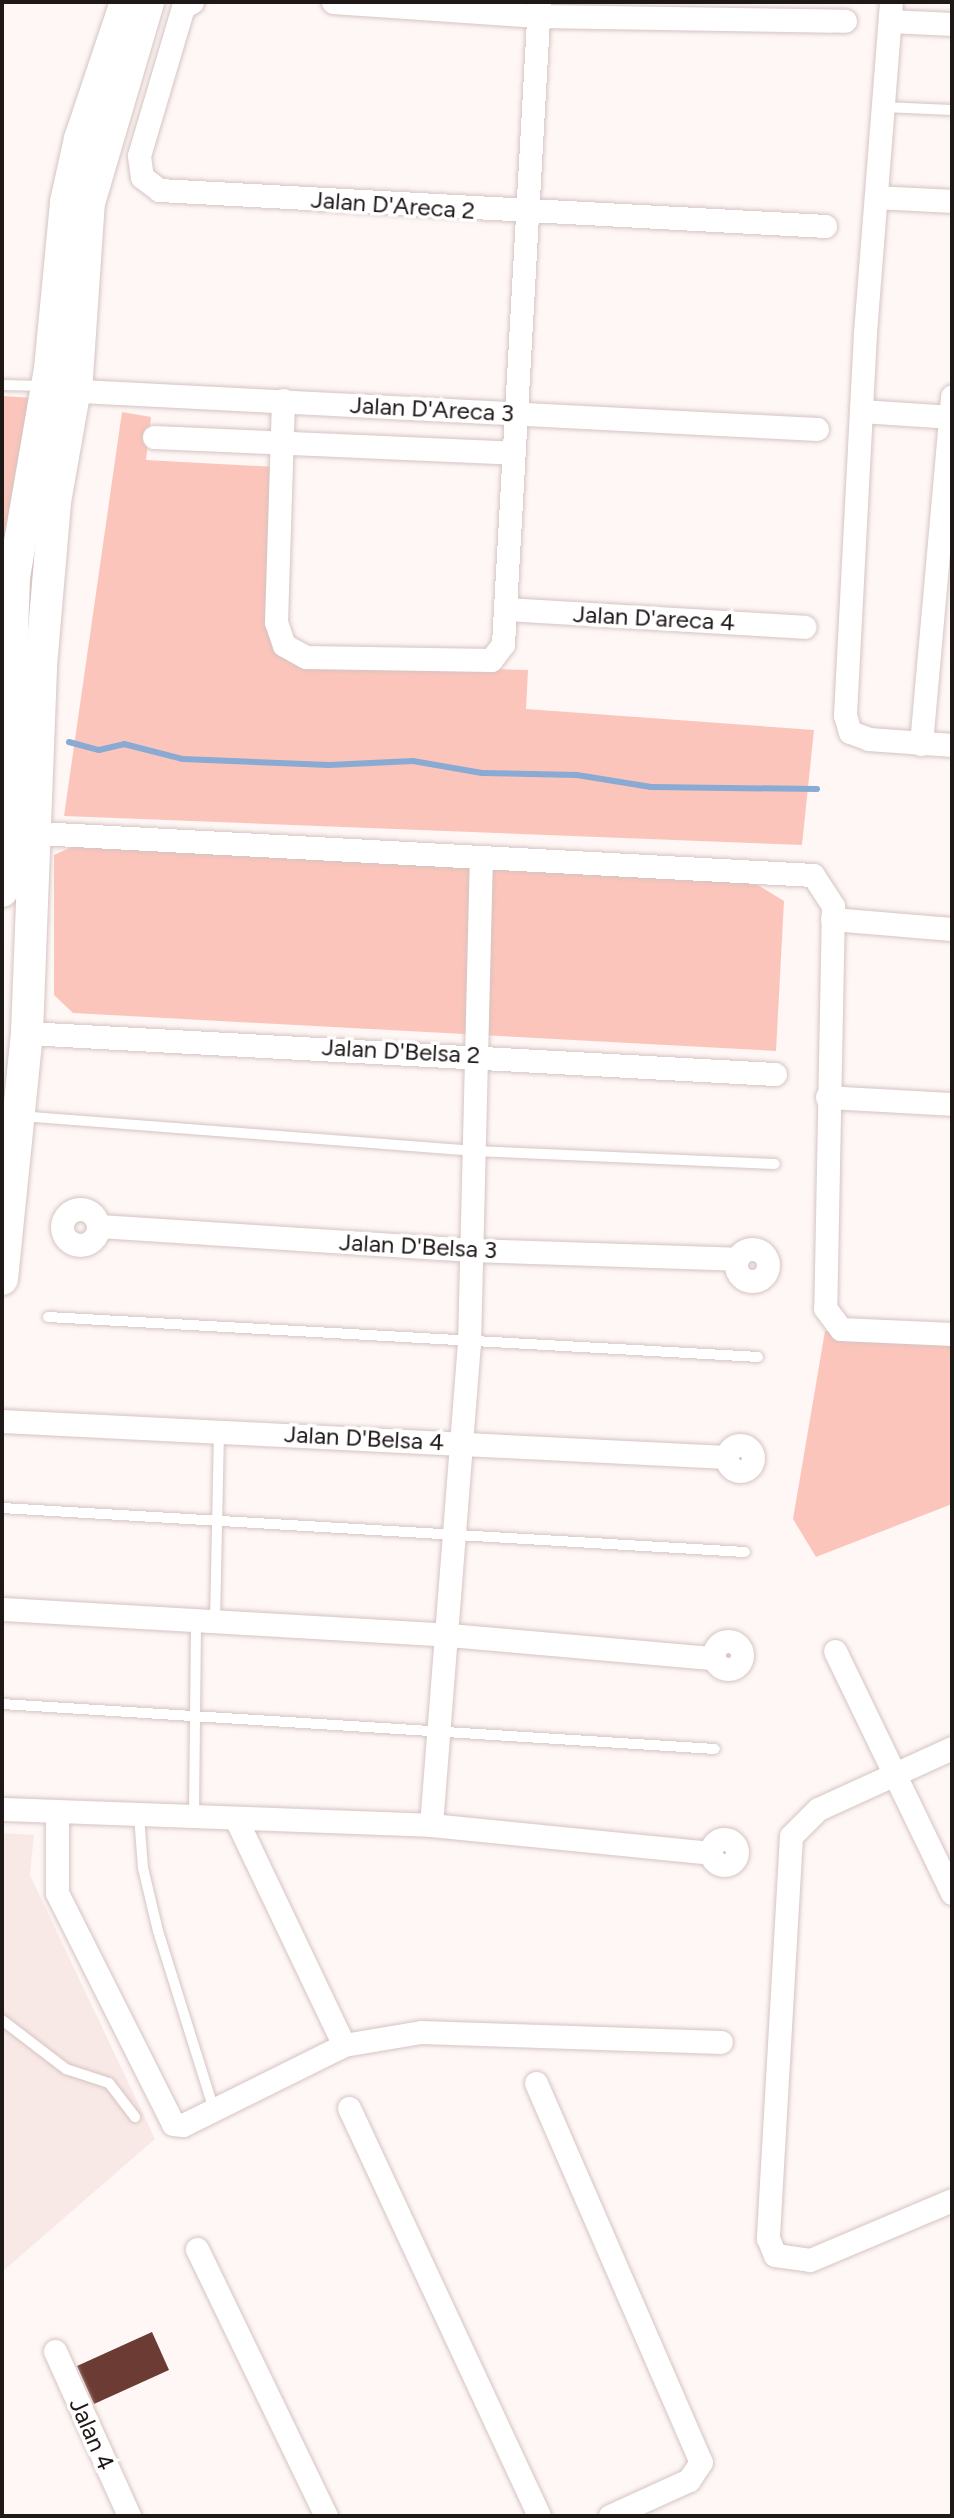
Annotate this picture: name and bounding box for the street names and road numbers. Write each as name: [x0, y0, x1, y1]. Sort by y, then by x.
street label: Jalan D'Areca 2: [310, 185, 476, 225]
street label: Jalan D'Areca 3: [349, 390, 515, 428]
street label: Jalan D'areca 4: [572, 599, 736, 637]
street label: Jalan D'Belsa 2: [321, 1032, 481, 1070]
street label: Jalan D'Belsa 3: [338, 1227, 498, 1265]
street label: Jalan D'Belsa 4: [283, 1419, 445, 1457]
street label: Jalan 4: [63, 2393, 121, 2475]

